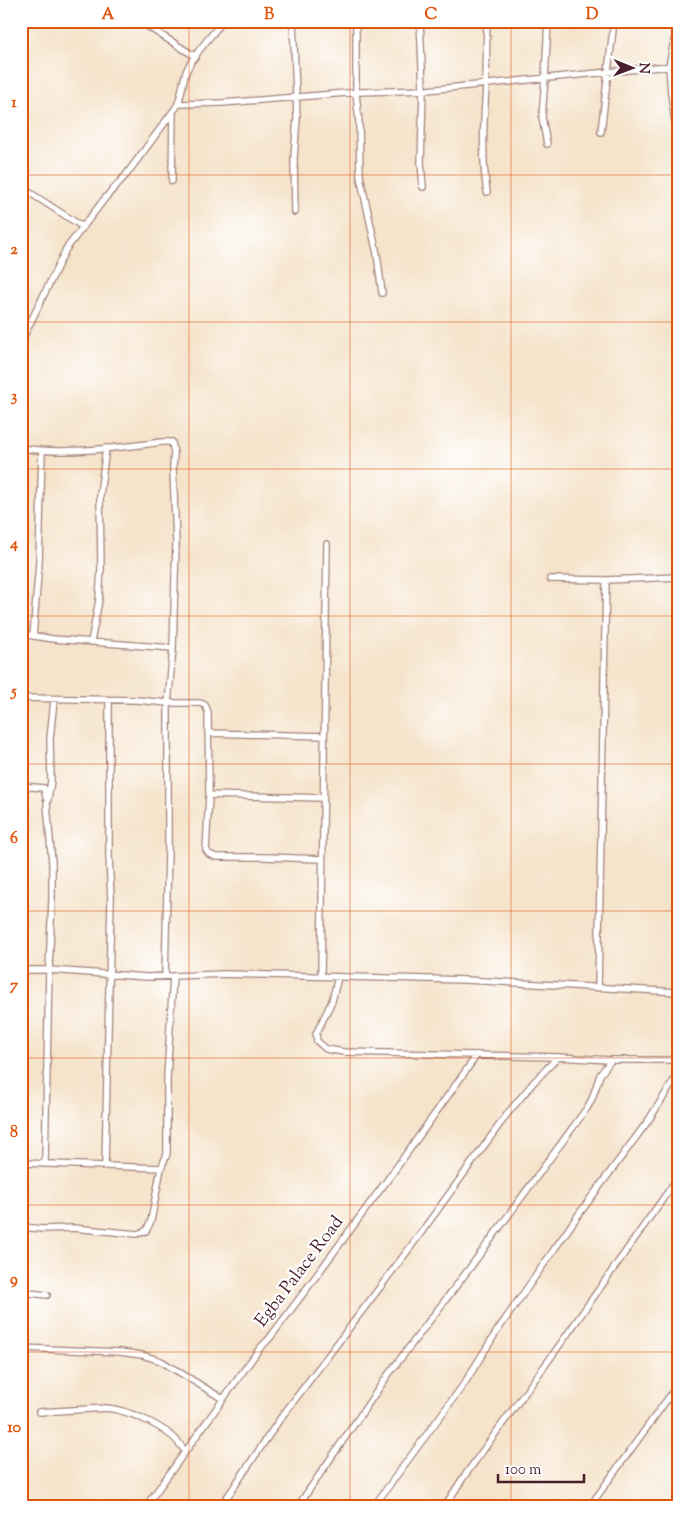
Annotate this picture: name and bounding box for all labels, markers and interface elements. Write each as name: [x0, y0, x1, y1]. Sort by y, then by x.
text: A: [102, 4, 115, 27]
text: B: [264, 4, 274, 27]
text: C: [425, 4, 438, 27]
text: D: [586, 4, 599, 27]
north arrow: [608, 42, 658, 92]
text: N: [633, 62, 653, 74]
text: 1: [11, 92, 17, 115]
text: 2: [10, 239, 18, 262]
text: 3: [11, 386, 18, 409]
text: 4: [9, 533, 18, 556]
text: 5: [9, 681, 17, 704]
text: 6: [10, 828, 18, 851]
text: 7: [10, 975, 19, 998]
text: 8: [10, 1122, 18, 1145]
street label: Egba Palace Road: [249, 1211, 351, 1333]
text: 9: [10, 1269, 18, 1292]
text: 10: [7, 1417, 21, 1440]
scale bar: [498, 1452, 584, 1484]
text: 100 m: [505, 1460, 542, 1481]

